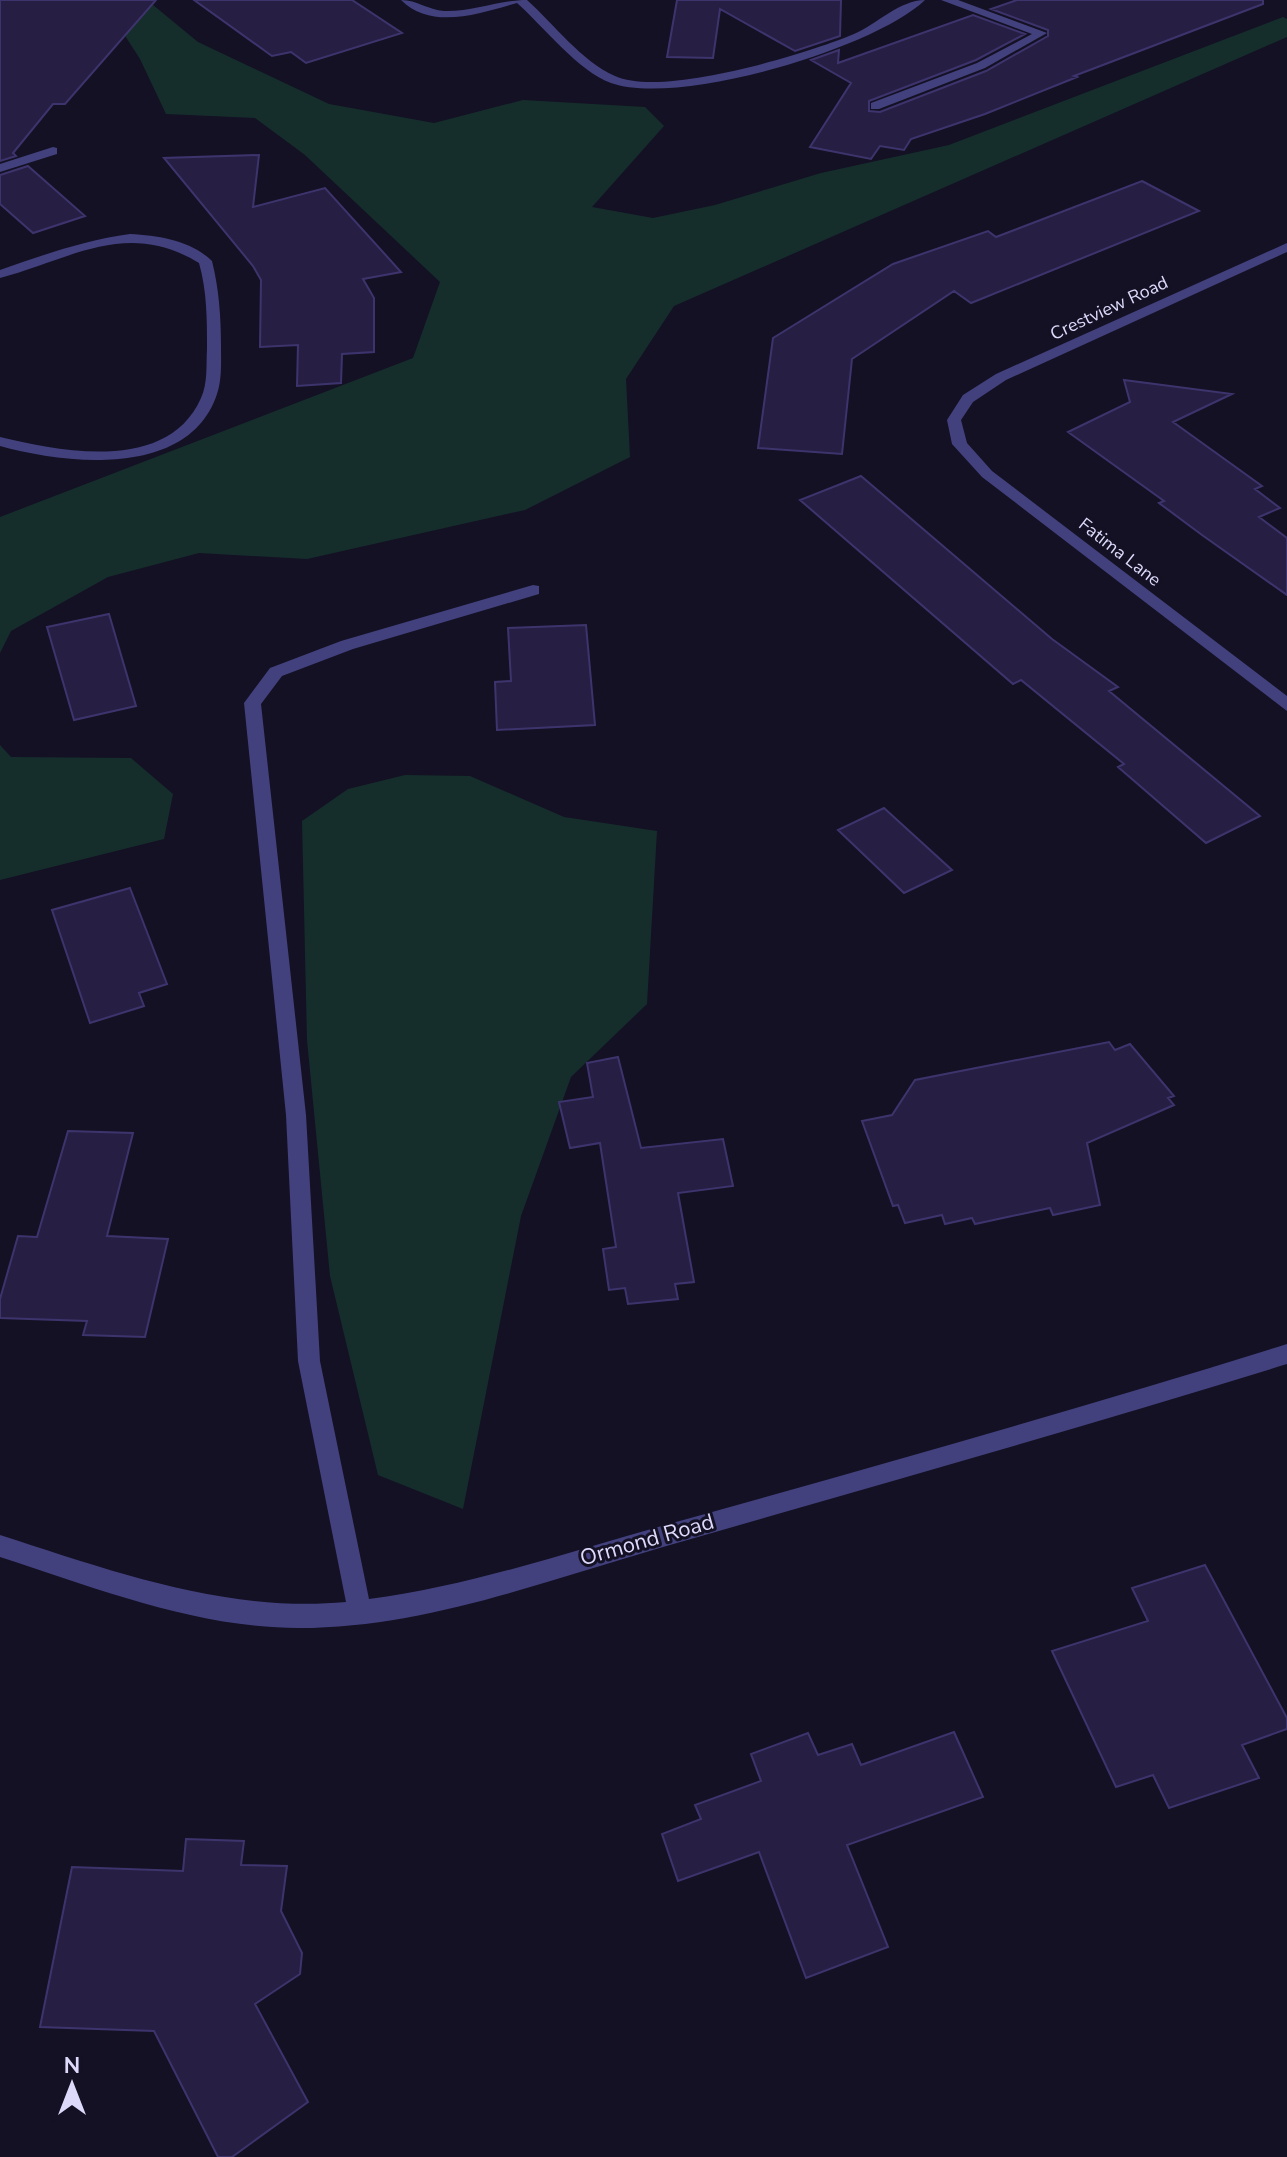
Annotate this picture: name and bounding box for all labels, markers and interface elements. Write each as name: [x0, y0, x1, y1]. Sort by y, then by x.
street label: Crestview Road: [1046, 270, 1172, 346]
street label: Fatima Lane: [1074, 512, 1166, 592]
street label: Ormond Road: [577, 1507, 717, 1573]
north arrow: [32, 2045, 112, 2125]
text: N: [64, 2051, 80, 2081]

